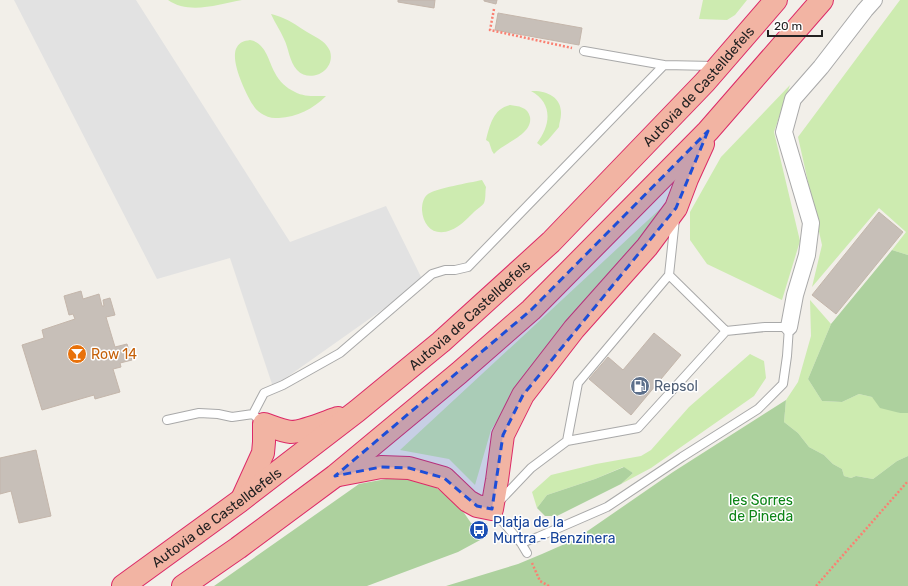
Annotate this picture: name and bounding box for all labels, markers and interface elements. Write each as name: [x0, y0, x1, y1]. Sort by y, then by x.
scale bar: [768, 12, 822, 38]
text: 20 m: [774, 19, 802, 33]
street label: Autovia de Castelldefels: [639, 23, 758, 150]
street label: Autovia de Castelldefels: [405, 257, 534, 374]
bar icon: Row 14: [66, 343, 88, 365]
place label: Row 14: [91, 346, 137, 363]
fuel station icon: Repsol: [629, 375, 651, 397]
place label: Repsol: [654, 378, 698, 395]
street label: Autovia de Castelldefels: [149, 464, 285, 571]
park label: les Sorres de Pineda: [729, 492, 793, 525]
place label: Platja de la Murtra - Benzinera: [493, 514, 615, 547]
bus stop icon: Platja de la Murtra - Benzinera: [468, 519, 490, 541]

